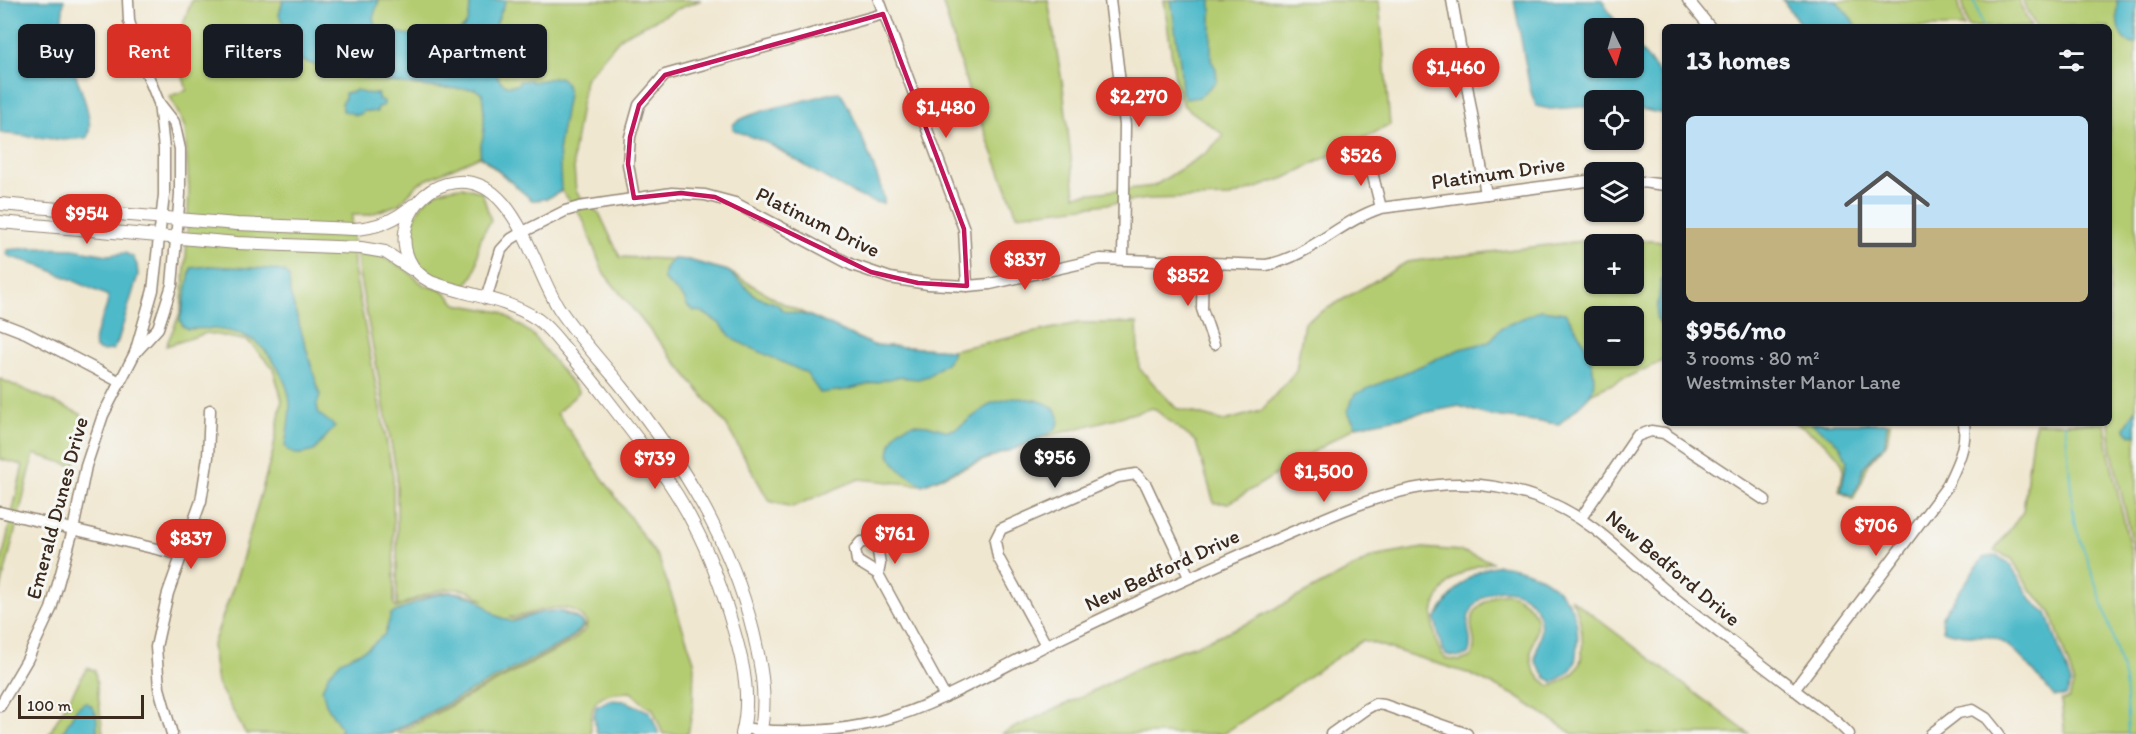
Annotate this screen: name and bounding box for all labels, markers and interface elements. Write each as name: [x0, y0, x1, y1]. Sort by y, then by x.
north arrow: [1584, 18, 1644, 78]
map controls: [1584, 18, 1644, 366]
chip: Buy: [18, 24, 95, 78]
chip: Rent: [107, 24, 191, 78]
chip: Filters: [203, 24, 303, 78]
chip: New: [315, 24, 395, 78]
chip: Apartment: [407, 24, 547, 78]
text: 13 homes: [1686, 44, 1790, 76]
icon: filters: [2055, 44, 2088, 77]
pin: $1,460: [1407, 48, 1505, 99]
text: $1,460: [1426, 55, 1486, 79]
pin: $2,270: [1090, 77, 1188, 128]
text: $2,270: [1110, 84, 1168, 108]
pin: $1,480: [897, 88, 995, 139]
button: locate: [1584, 90, 1644, 150]
text: $1,480: [916, 95, 976, 119]
pin: $526: [1325, 136, 1397, 187]
text: $526: [1340, 143, 1382, 167]
street label: Platinum Drive: [1429, 151, 1567, 194]
icon: home: [1833, 155, 1941, 263]
button: layers: [1584, 162, 1644, 222]
street label: Platinum Drive: [752, 181, 884, 262]
pin: $954: [51, 194, 123, 245]
text: $954: [65, 201, 109, 225]
button: +: [1584, 234, 1644, 294]
pin: $837: [989, 240, 1061, 291]
text: $837: [1004, 247, 1046, 271]
pin: $852: [1152, 256, 1224, 307]
text: $852: [1167, 263, 1209, 287]
button: −: [1584, 306, 1644, 366]
text: $956/mo: [1686, 314, 1786, 346]
text: 3 rooms · 80 m²: [1686, 346, 1819, 370]
text: Westminster Manor Lane: [1686, 370, 1901, 394]
street label: Emerald Dunes Drive: [20, 414, 93, 602]
pin: $956: [1019, 438, 1091, 489]
pin: $739: [619, 439, 691, 490]
text: $956: [1034, 445, 1076, 469]
text: $739: [634, 446, 676, 470]
pin: $1,500: [1275, 452, 1373, 503]
text: $1,500: [1294, 459, 1354, 483]
street label: New Bedford Drive: [1601, 504, 1746, 631]
pin: $706: [1840, 506, 1912, 557]
text: $706: [1855, 513, 1897, 537]
pin: $761: [859, 514, 931, 565]
pin: $837: [155, 519, 227, 570]
text: $761: [875, 521, 915, 545]
street label: New Bedford Drive: [1080, 523, 1243, 616]
text: $837: [170, 526, 212, 550]
scale bar: [18, 692, 144, 720]
text: 100 m: [27, 696, 71, 715]

